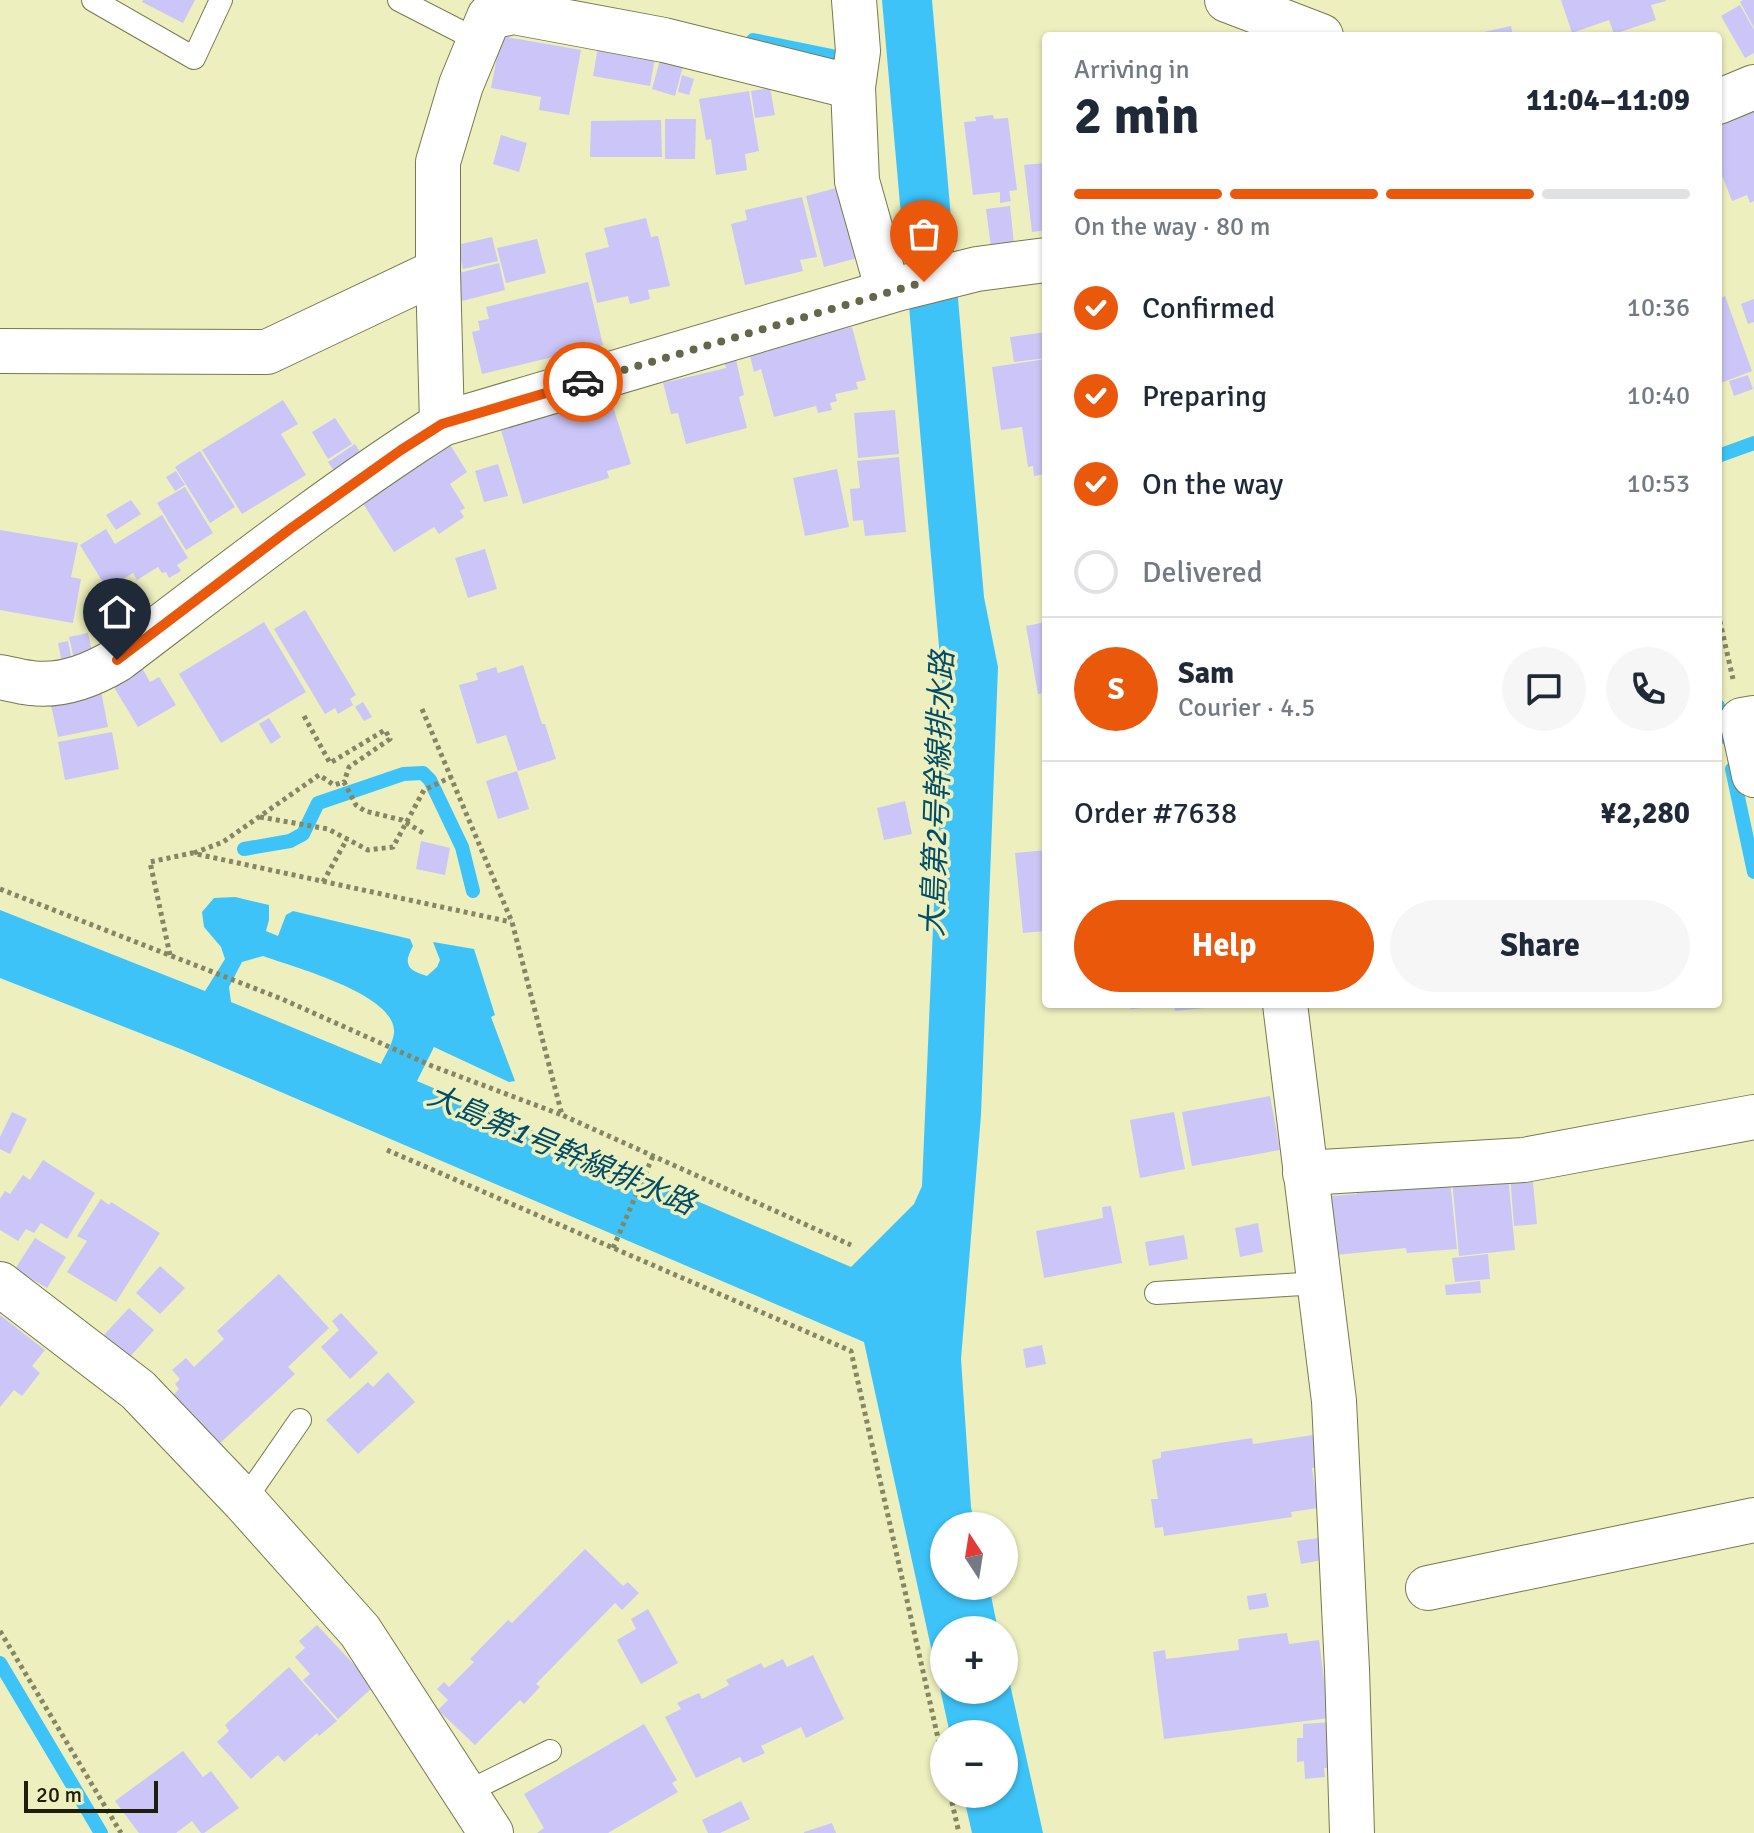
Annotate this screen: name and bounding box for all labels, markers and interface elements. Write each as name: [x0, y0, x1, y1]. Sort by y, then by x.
text: Arriving in: [1074, 54, 1190, 86]
text: 11:04–11:09: [1526, 82, 1690, 119]
text: 2 min: [1074, 84, 1200, 148]
pin: [890, 200, 958, 282]
text: On the way · 80 m: [1074, 211, 1270, 243]
icon: bag: [902, 212, 946, 256]
icon: check: [1074, 286, 1118, 330]
text: Confirmed: [1142, 290, 1275, 327]
text: 10:36: [1627, 292, 1690, 324]
courier: [543, 342, 623, 422]
icon: car: [561, 360, 605, 404]
icon: check: [1074, 374, 1118, 418]
text: Preparing: [1142, 378, 1267, 415]
text: 10:40: [1627, 380, 1690, 412]
icon: check: [1074, 462, 1118, 506]
text: On the way: [1142, 466, 1283, 503]
text: 10:53: [1627, 468, 1690, 500]
text: Delivered: [1142, 554, 1263, 591]
pin: [83, 578, 151, 660]
icon: home: [95, 590, 139, 634]
water label: 大島第2号幹線排水路: [915, 647, 962, 938]
button: chat: [1502, 647, 1586, 731]
button: phone: [1606, 647, 1690, 731]
text: Sam: [1178, 655, 1234, 692]
text: S: [1108, 671, 1124, 708]
text: Courier · 4.5: [1178, 692, 1315, 724]
text: Order #7638: [1074, 795, 1237, 832]
text: ¥2,280: [1600, 795, 1690, 832]
button: Help: [1074, 900, 1374, 992]
button: Share: [1390, 900, 1690, 992]
water label: 大島第1号幹線排水路: [422, 1077, 703, 1224]
north arrow: [930, 1512, 1018, 1600]
map controls: [930, 1512, 1018, 1808]
button: +: [930, 1616, 1018, 1704]
button: −: [930, 1720, 1018, 1808]
scale bar: [24, 1777, 158, 1813]
text: 20 m: [36, 1781, 82, 1808]

